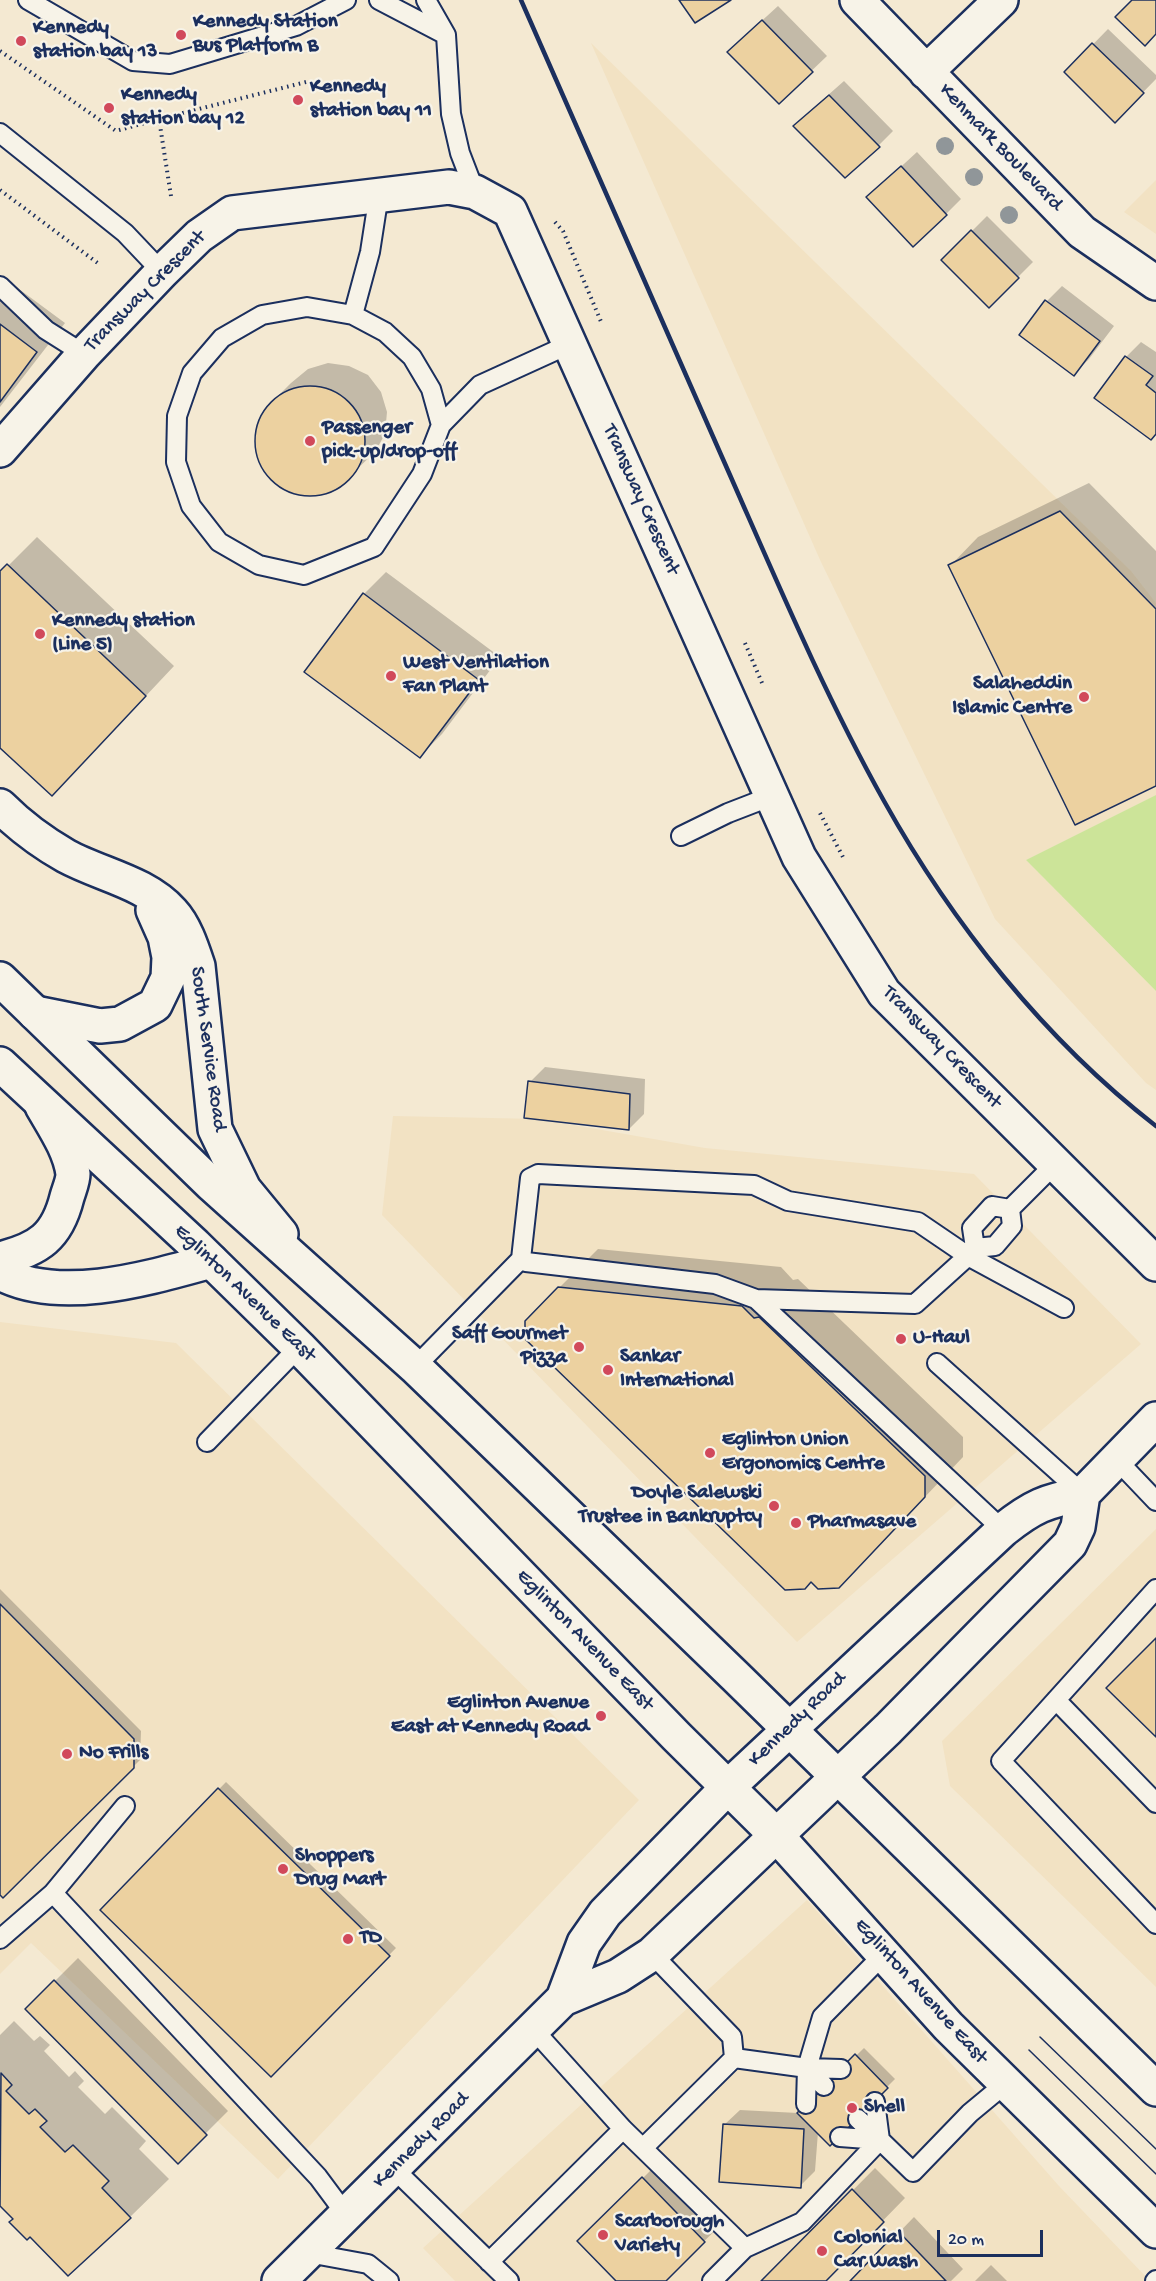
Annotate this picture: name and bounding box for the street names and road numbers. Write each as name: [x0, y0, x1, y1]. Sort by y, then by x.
street label: Kenmark Boulevard: [932, 79, 1068, 217]
street label: Transway Crescent: [80, 226, 212, 358]
street label: Transway Crescent: [596, 421, 684, 579]
street label: South Service Road: [183, 965, 231, 1133]
street label: Transway Crescent: [876, 981, 1006, 1115]
street label: Eglinton Avenue East: [168, 1220, 320, 1368]
street label: Eglinton Avenue East: [510, 1565, 658, 1717]
street label: Kennedy Road: [744, 1667, 852, 1773]
street label: Eglinton Avenue East: [848, 1914, 992, 2070]
street label: Kennedy Road: [368, 2087, 476, 2195]

